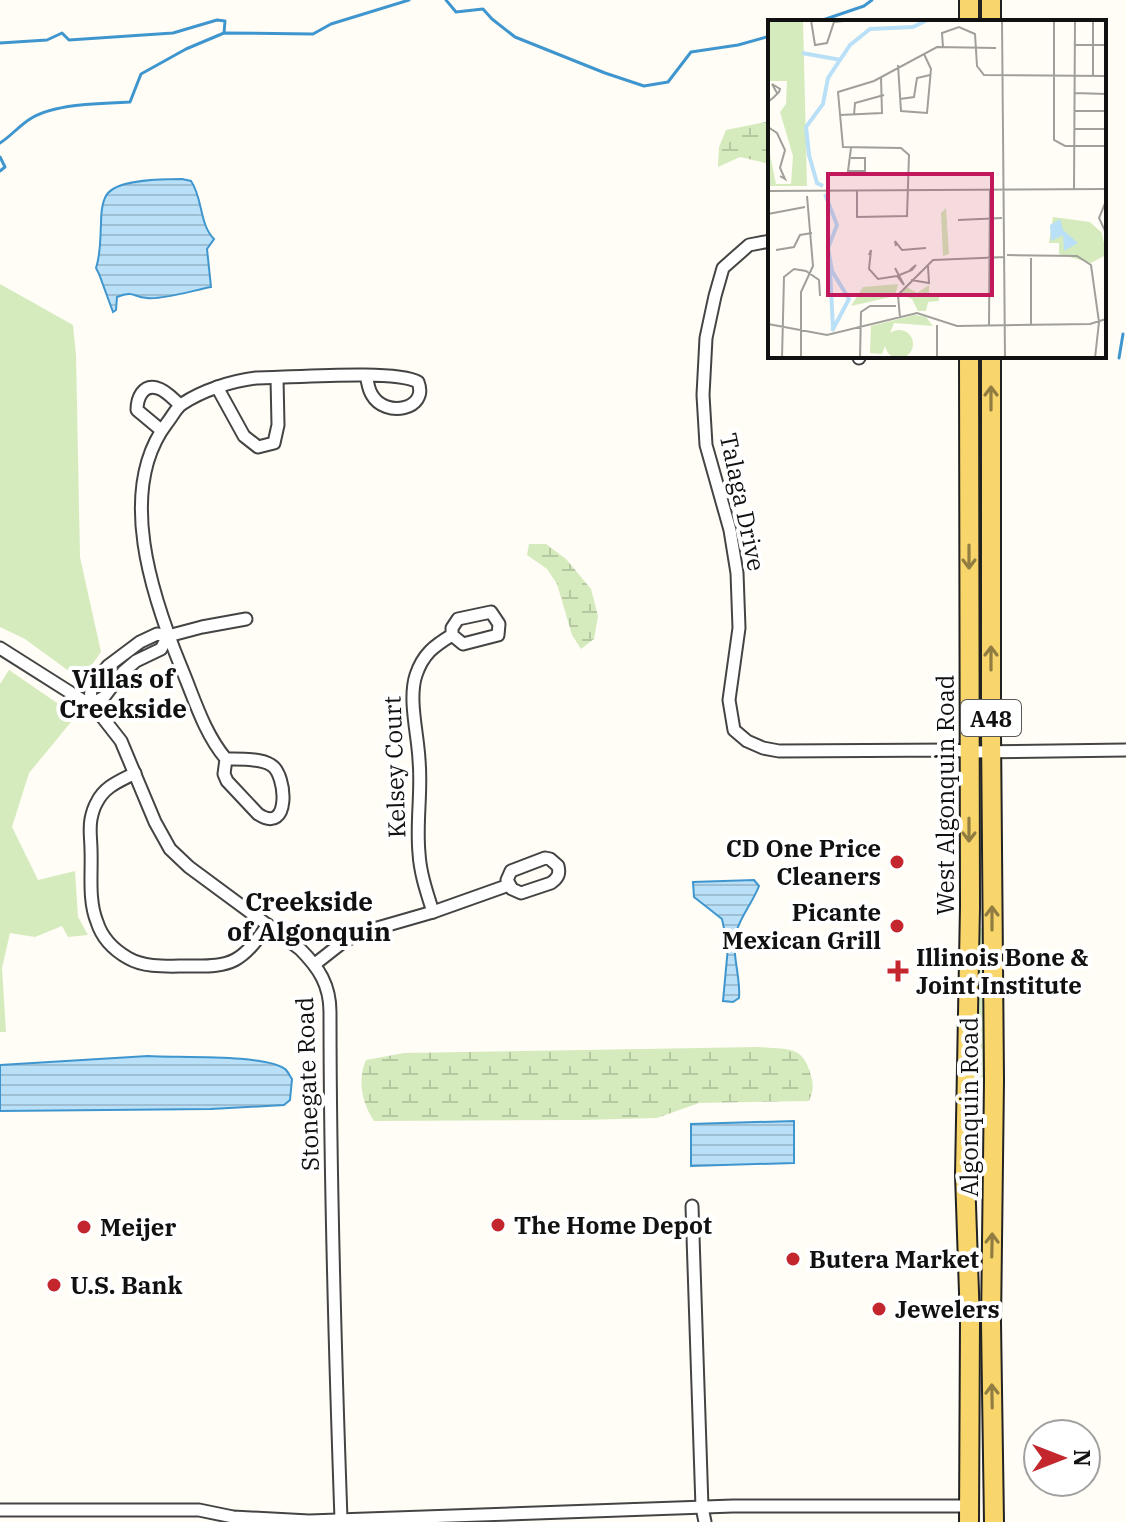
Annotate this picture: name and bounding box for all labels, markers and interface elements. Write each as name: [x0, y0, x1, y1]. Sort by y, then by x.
inset map: [768, 20, 1106, 358]
one-way arrow: [983, 385, 999, 412]
street label: Talaga Drive: [713, 430, 773, 574]
one-way arrow: [961, 543, 977, 570]
one-way arrow: [983, 645, 999, 672]
district label: Villas of Creekside: [59, 661, 187, 725]
street label: West Algonquin Road: [929, 675, 961, 915]
street label: Kelsey Court: [376, 695, 412, 839]
road number: A48: [961, 700, 1021, 736]
one-way arrow: [961, 816, 977, 843]
place label: CD One Price Cleaners: [726, 832, 881, 892]
marker: CD One Price Cleaners: [888, 853, 906, 871]
district label: Creekside of Algonquin: [227, 884, 391, 948]
place label: Picante Mexican Grill: [722, 896, 881, 956]
one-way arrow: [984, 905, 1000, 932]
marker: Picante Mexican Grill: [888, 917, 906, 935]
place label: Illinois Bone & Joint Institute: [916, 941, 1088, 1001]
marker: Illinois Bone & Joint Institute: [887, 960, 909, 982]
street label: Stonegate Road: [288, 996, 326, 1172]
street label: Algonquin Road: [953, 1017, 985, 1197]
place label: The Home Depot: [514, 1209, 712, 1241]
place label: Meijer: [100, 1211, 176, 1243]
marker: The Home Depot: [489, 1216, 507, 1234]
marker: Meijer: [75, 1218, 93, 1236]
one-way arrow: [984, 1232, 1000, 1259]
place label: Butera Market: [809, 1243, 979, 1275]
marker: Butera Market: [784, 1250, 802, 1268]
place label: U.S. Bank: [70, 1269, 182, 1301]
marker: U.S. Bank: [45, 1276, 63, 1294]
place label: Jewelers: [895, 1293, 1000, 1325]
marker: Jewelers: [870, 1300, 888, 1318]
one-way arrow: [985, 1383, 1000, 1410]
north arrow: [1022, 1418, 1102, 1498]
text: N: [1068, 1449, 1097, 1467]

